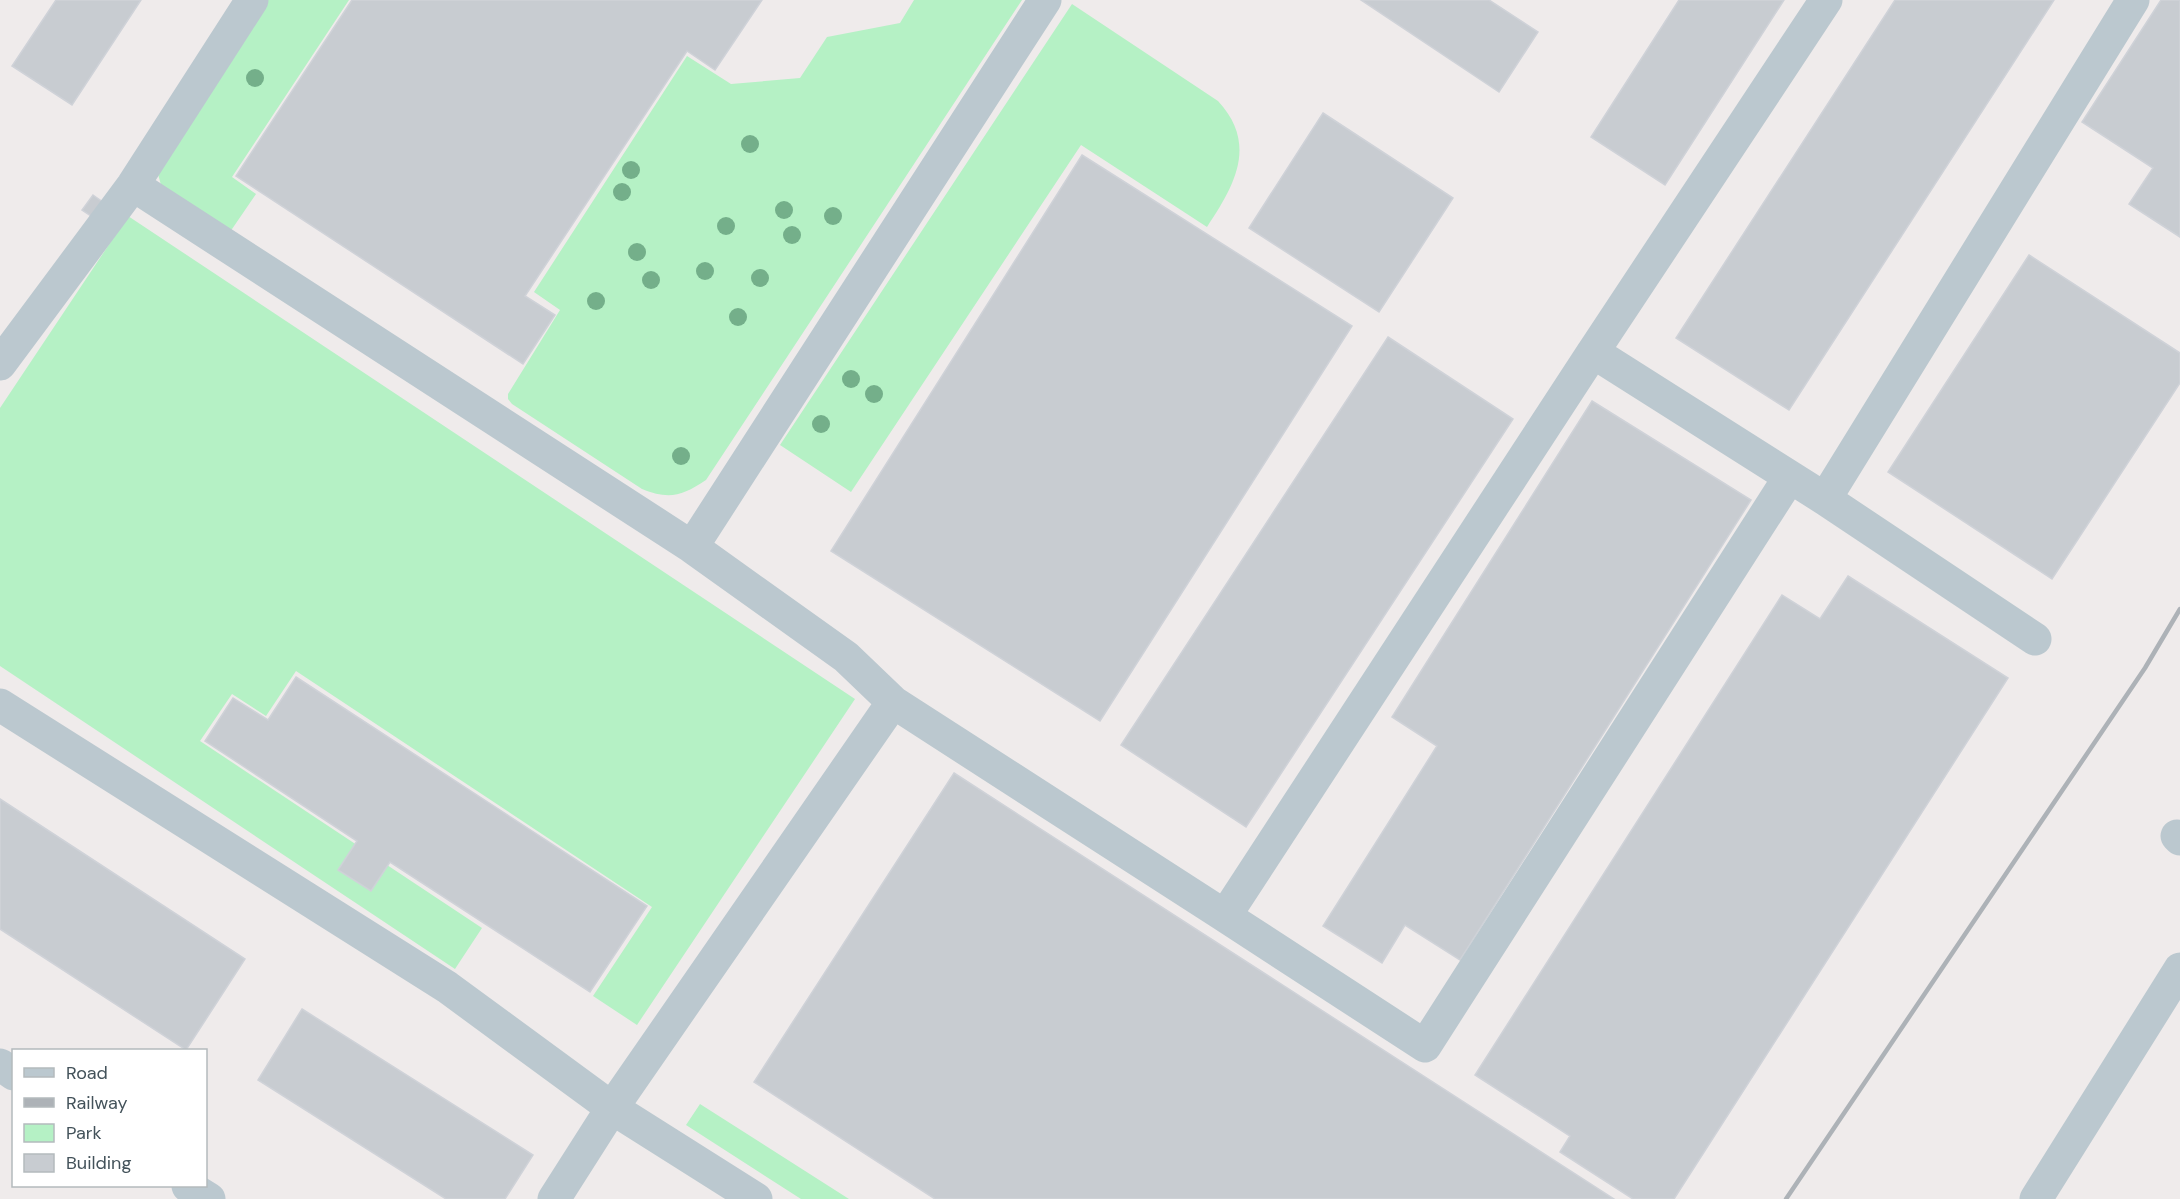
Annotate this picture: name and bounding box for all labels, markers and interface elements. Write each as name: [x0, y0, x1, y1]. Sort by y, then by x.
legend: [12, 1049, 207, 1187]
text: Road: [66, 1061, 108, 1085]
text: Railway: [66, 1091, 128, 1115]
text: Park: [66, 1121, 102, 1145]
text: Building: [66, 1151, 131, 1175]

